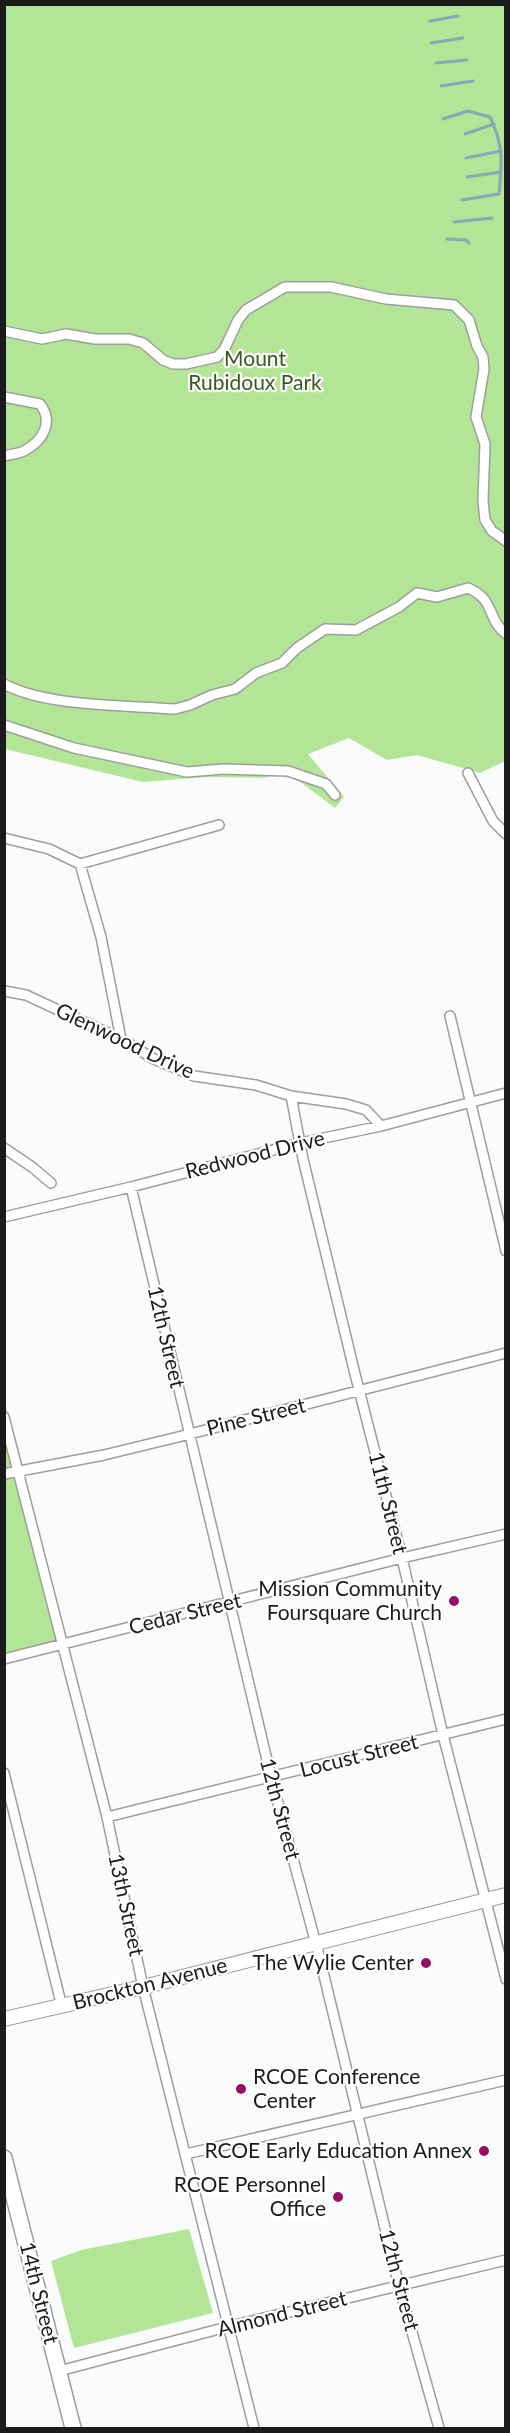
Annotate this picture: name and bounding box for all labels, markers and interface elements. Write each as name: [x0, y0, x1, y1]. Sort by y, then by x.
park label: Mount Rubidoux Park: [188, 345, 322, 394]
street label: Glenwood Drive: [52, 997, 199, 1083]
street label: Redwood Drive: [182, 1124, 327, 1183]
street label: 12th Street: [144, 1283, 191, 1391]
street label: Pine Street: [204, 1391, 308, 1440]
street label: 11th Street: [365, 1449, 414, 1557]
place label: Mission Community Foursquare Church: [258, 1575, 442, 1624]
street label: Cedar Street: [126, 1586, 244, 1639]
marker: Mission Community Foursquare Church: [447, 1594, 461, 1608]
street label: Locust Street: [297, 1728, 421, 1781]
street label: 12th Street: [256, 1755, 307, 1863]
street label: 13th Street: [104, 1851, 151, 1959]
place label: The Wylie Center: [252, 1949, 414, 1974]
street label: Brockton Avenue: [70, 1951, 230, 2014]
marker: The Wylie Center: [419, 1956, 433, 1970]
place label: RCOE Conference Center: [253, 2063, 420, 2112]
marker: RCOE Conference Center: [234, 2082, 248, 2096]
place label: RCOE Early Education Annex: [204, 2137, 473, 2162]
marker: RCOE Early Education Annex: [477, 2144, 491, 2158]
place label: RCOE Personnel Office: [174, 2171, 326, 2220]
marker: RCOE Personnel Office: [331, 2190, 345, 2204]
street label: 12th Street: [375, 2226, 426, 2334]
street label: 14th Street: [16, 2239, 65, 2347]
street label: Almond Street: [214, 2284, 349, 2341]

